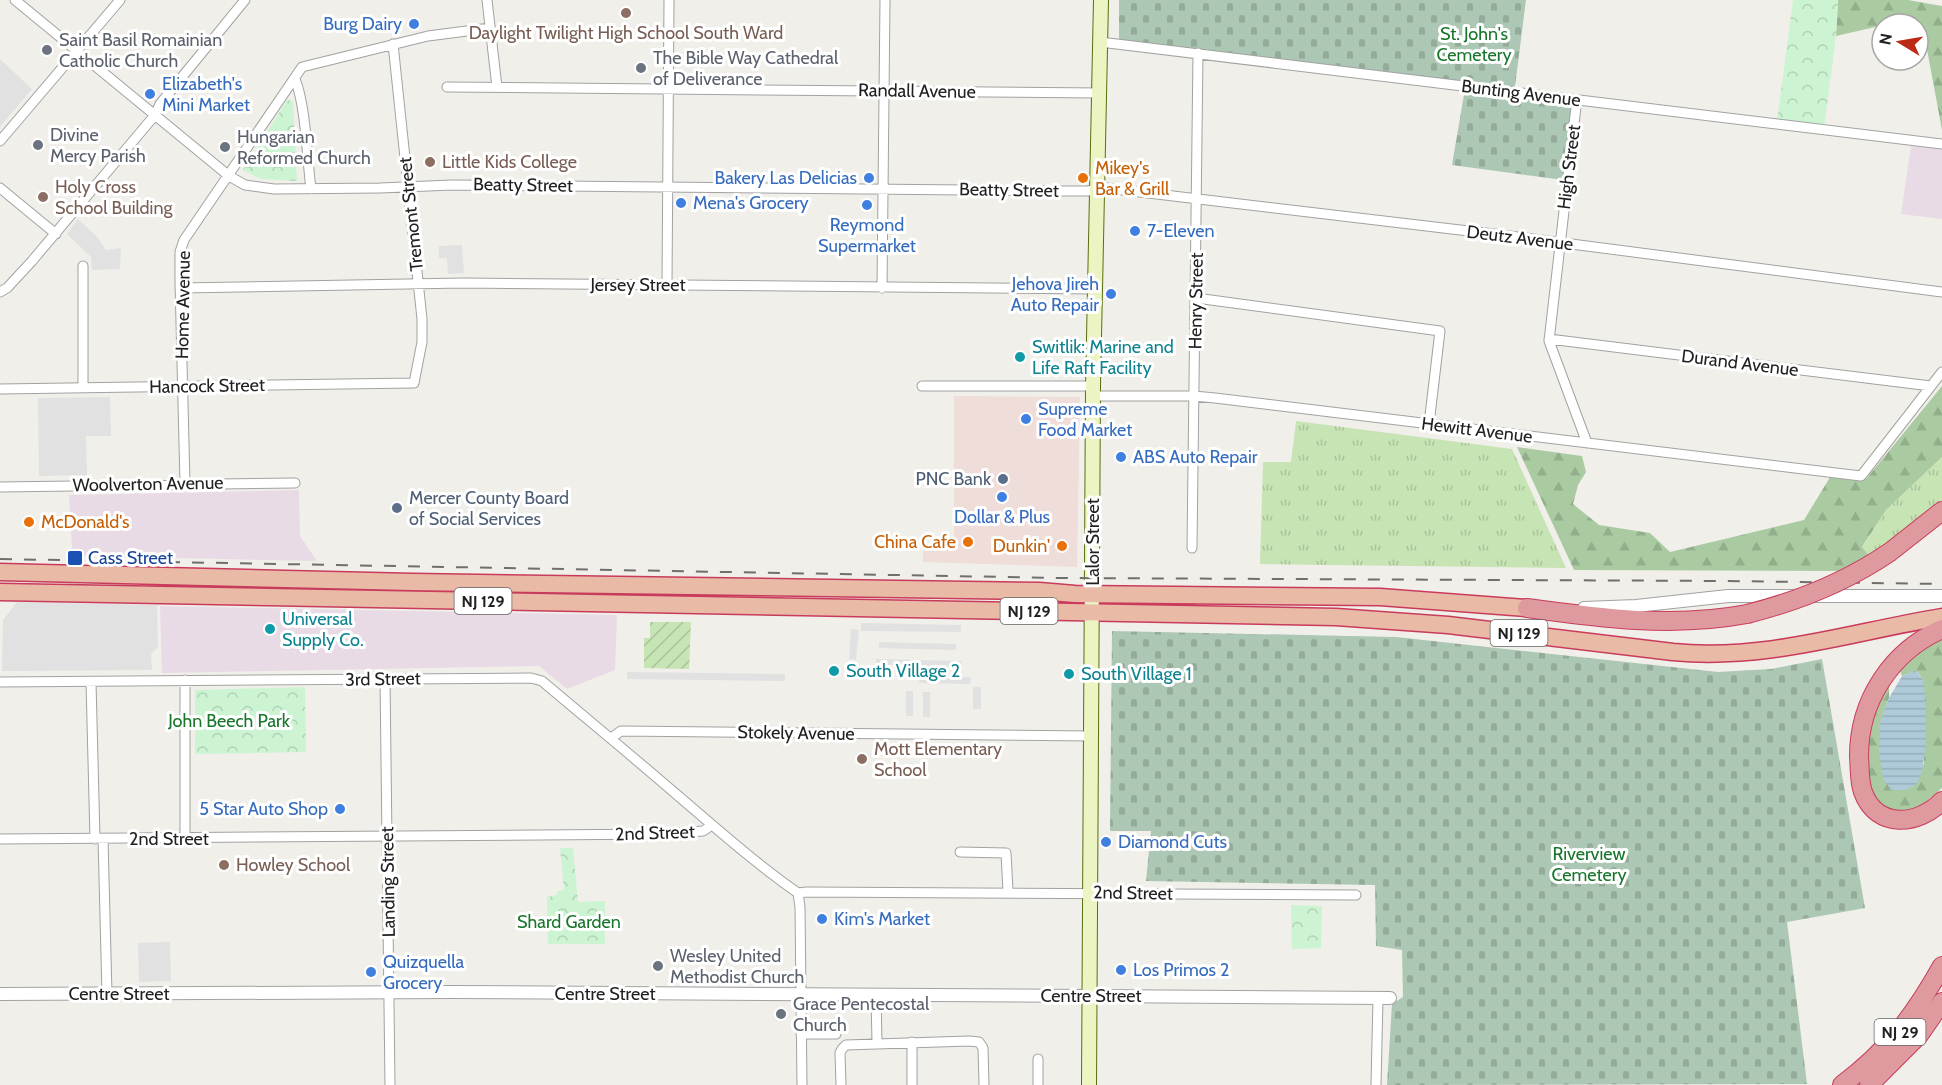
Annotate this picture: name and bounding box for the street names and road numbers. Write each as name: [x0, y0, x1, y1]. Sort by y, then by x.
street label: Bunting Avenue: [1460, 75, 1582, 111]
street label: Randall Avenue: [858, 79, 976, 103]
street label: High Street: [1553, 123, 1585, 211]
street label: Tremont Street: [394, 156, 428, 272]
street label: Beatty Street: [473, 173, 573, 197]
street label: Beatty Street: [959, 178, 1059, 202]
street label: Deutz Avenue: [1465, 221, 1575, 255]
street label: Home Avenue: [171, 251, 195, 359]
street label: Henry Street: [1184, 252, 1208, 350]
street label: Jersey Street: [589, 274, 686, 296]
street label: Durand Avenue: [1680, 345, 1800, 381]
street label: Hancock Street: [149, 374, 265, 398]
street label: Hewitt Avenue: [1420, 412, 1534, 448]
street label: Woolverton Avenue: [72, 472, 224, 496]
street label: Lalor Street: [1082, 498, 1104, 586]
road number: NJ 129: [454, 588, 512, 614]
road number: NJ 129: [1000, 598, 1058, 624]
road number: NJ 129: [1490, 620, 1547, 646]
street label: 3rd Street: [345, 667, 421, 691]
street label: Stokely Avenue: [737, 721, 855, 745]
street label: 2nd Street: [615, 821, 695, 845]
street label: Landing Street: [376, 826, 400, 938]
street label: 2nd Street: [129, 828, 209, 850]
street label: 2nd Street: [1093, 881, 1173, 905]
street label: Centre Street: [68, 983, 170, 1005]
street label: Centre Street: [554, 983, 656, 1005]
street label: Centre Street: [1040, 985, 1142, 1007]
road number: NJ 29: [1874, 1019, 1926, 1045]

